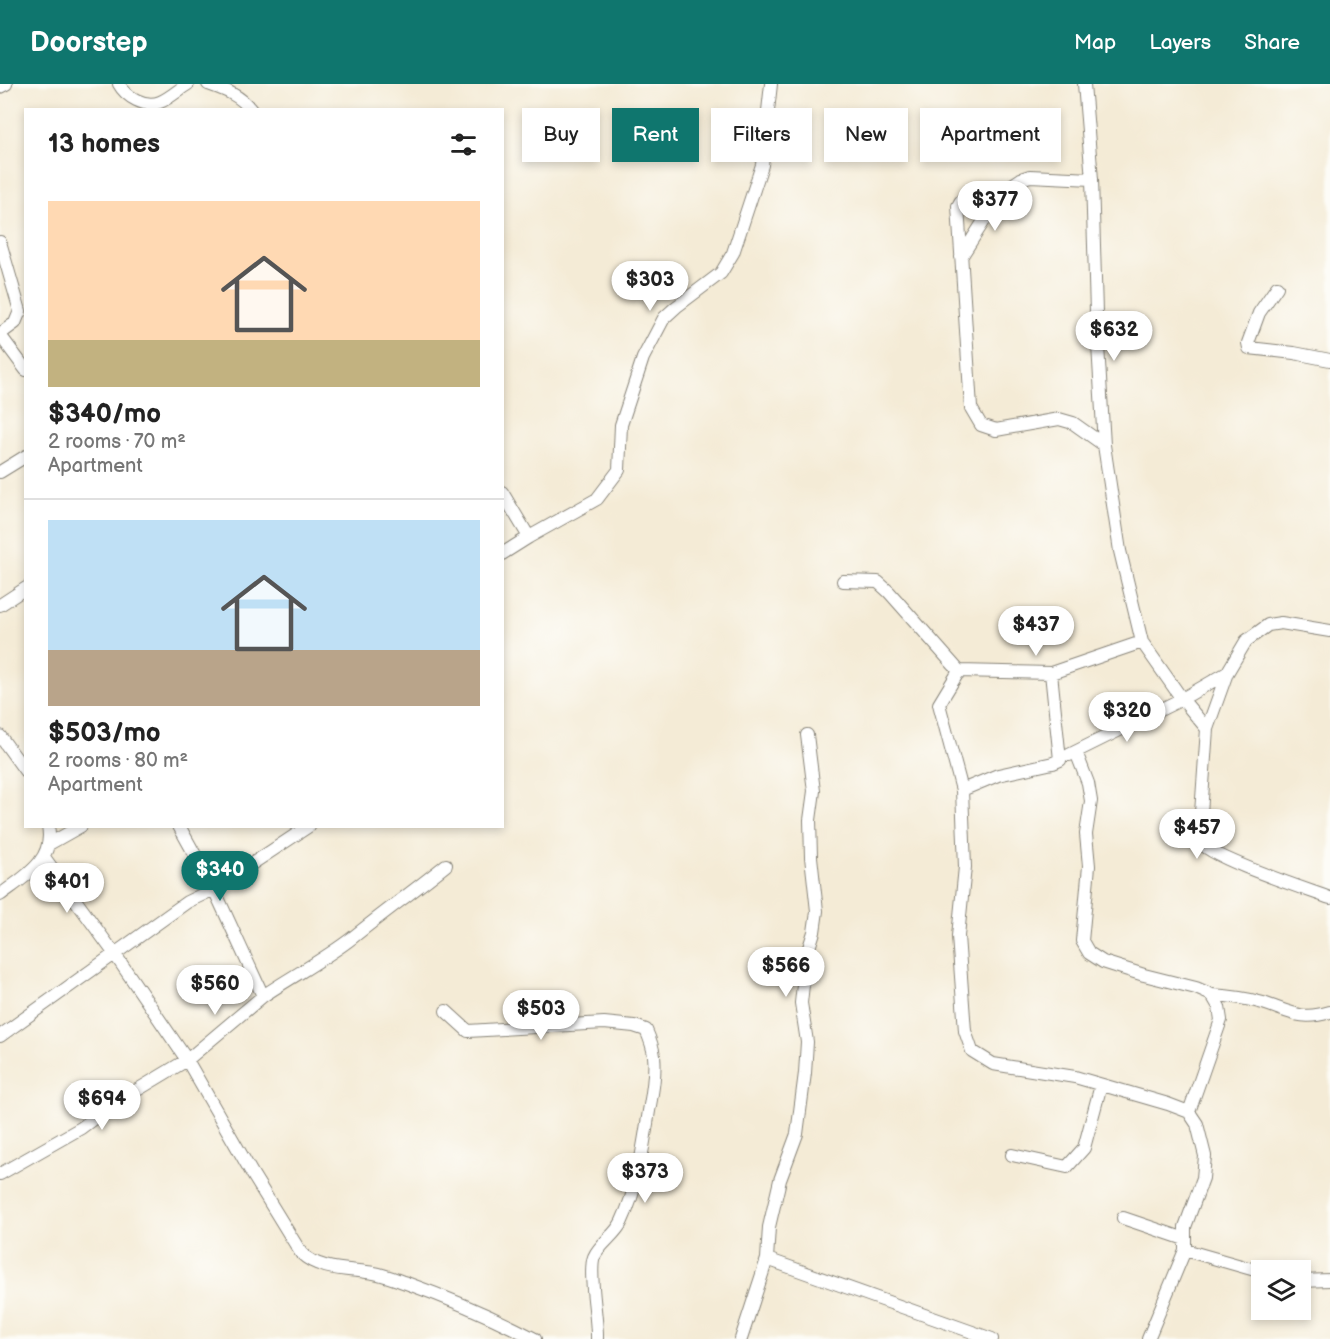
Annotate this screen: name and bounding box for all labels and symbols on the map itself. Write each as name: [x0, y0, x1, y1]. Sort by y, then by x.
pin: $377: [959, 181, 1031, 232]
pin: $303: [614, 261, 686, 312]
pin: $632: [1078, 311, 1150, 362]
pin: $437: [1000, 606, 1072, 657]
pin: $320: [1091, 692, 1163, 743]
pin: $457: [1161, 809, 1233, 860]
pin: $340: [184, 851, 256, 902]
pin: $401: [31, 863, 103, 914]
pin: $566: [750, 947, 822, 998]
pin: $560: [179, 965, 251, 1016]
pin: $503: [505, 990, 577, 1041]
pin: $694: [66, 1080, 138, 1131]
pin: $373: [609, 1153, 681, 1204]

